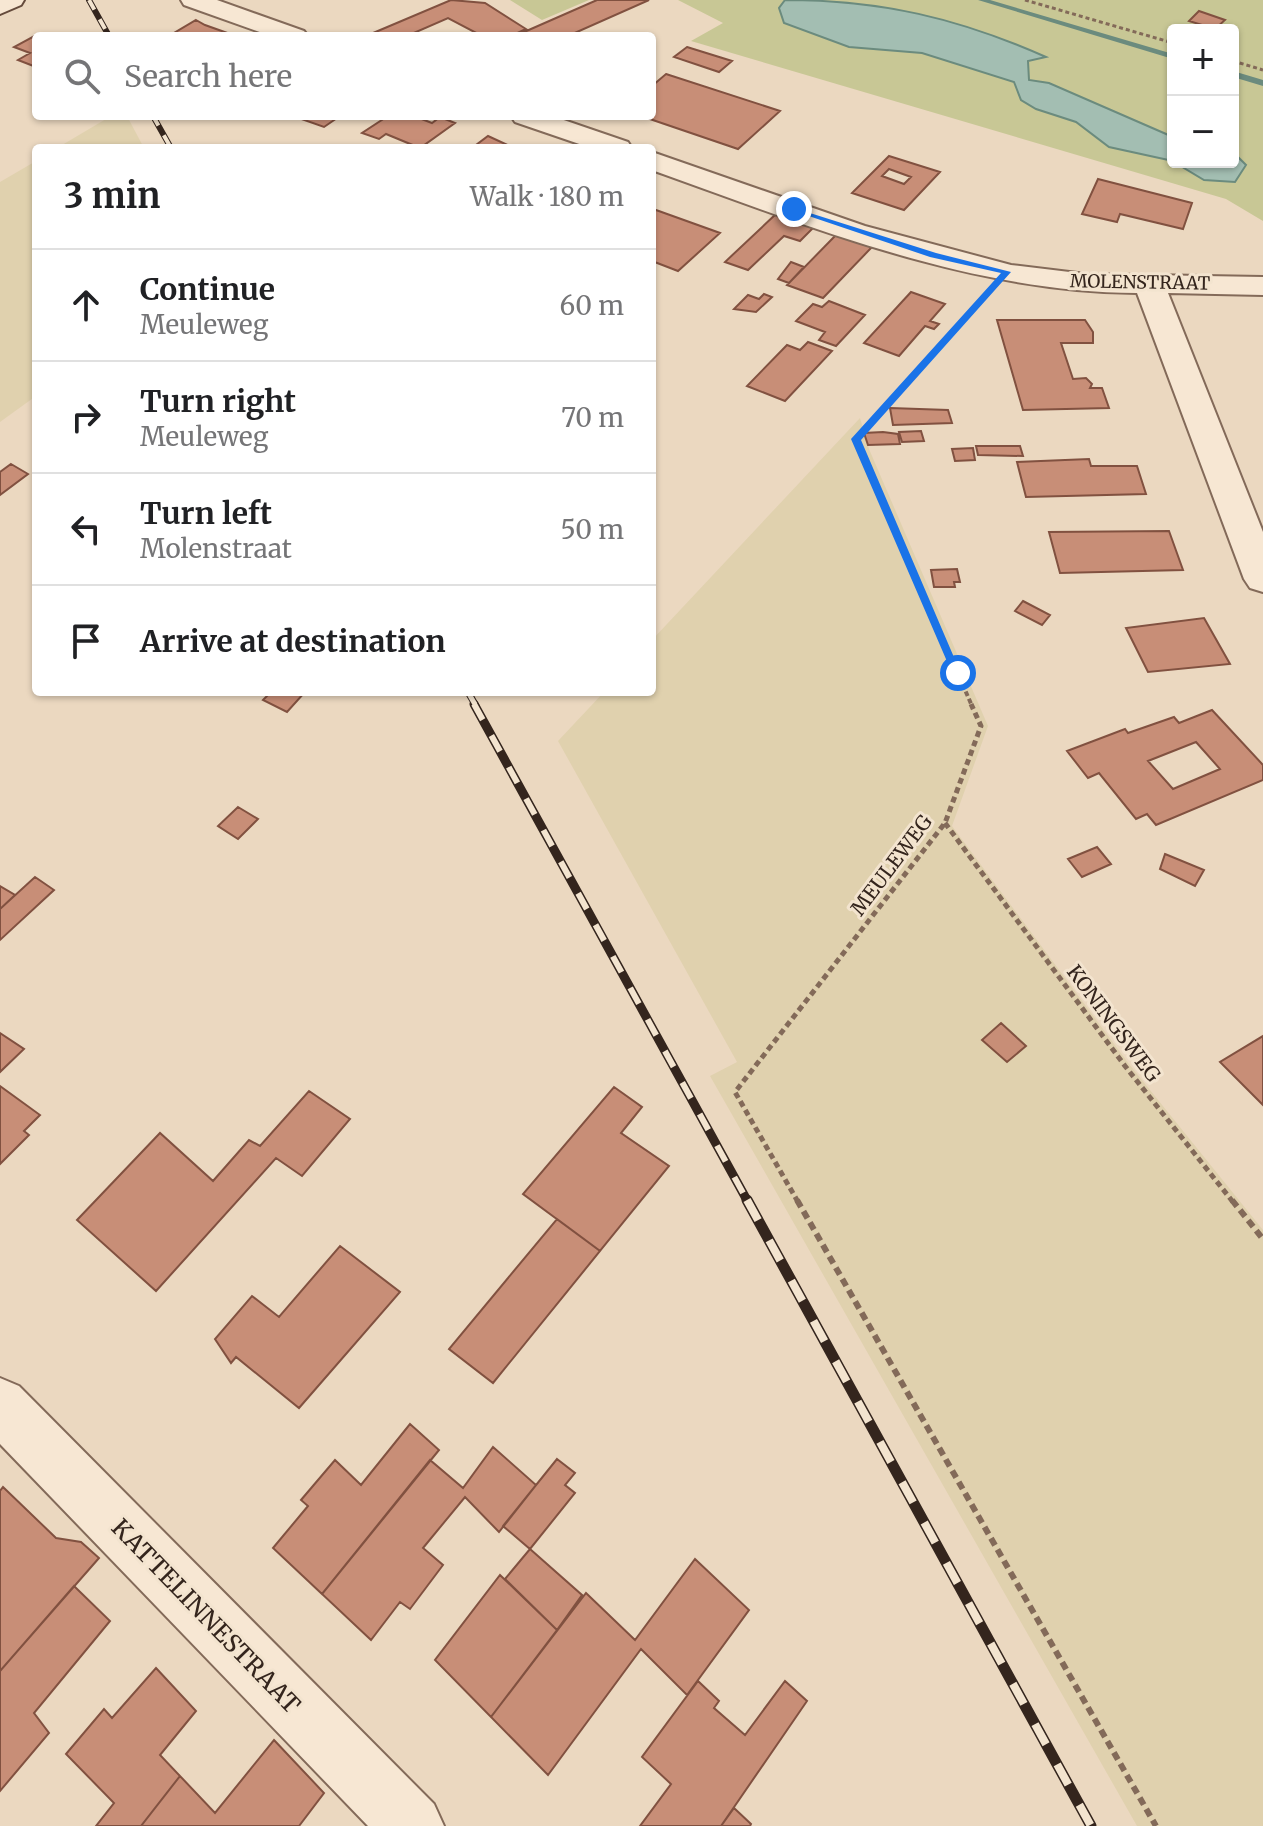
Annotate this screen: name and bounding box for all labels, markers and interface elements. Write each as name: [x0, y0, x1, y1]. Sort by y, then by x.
map controls: [1167, 24, 1239, 168]
button: +: [1167, 24, 1239, 96]
search box: [32, 32, 656, 120]
icon: search: [60, 54, 104, 98]
text: Search here: [124, 57, 292, 95]
button: −: [1167, 96, 1239, 168]
text: 3 min: [64, 175, 160, 217]
text: Walk · 180 m: [470, 180, 624, 213]
route end: [776, 191, 812, 227]
street label: MOLENSTRAAT: [1070, 269, 1211, 295]
text: Continue: [140, 270, 275, 308]
icon: ahead: [64, 283, 108, 327]
text: 60 m: [560, 289, 624, 322]
text: Meuleweg: [140, 308, 268, 341]
text: Turn right: [140, 382, 296, 420]
icon: right: [64, 395, 108, 439]
text: 70 m: [561, 401, 624, 434]
text: Meuleweg: [140, 420, 268, 453]
text: Turn left: [140, 494, 272, 532]
icon: left: [64, 507, 108, 551]
text: 50 m: [560, 513, 624, 546]
text: Molenstraat: [140, 532, 292, 565]
icon: arrive: [64, 619, 108, 663]
text: Arrive at destination: [140, 622, 446, 660]
route start: [940, 655, 976, 691]
street label: MEULEWEG: [845, 809, 937, 920]
street label: KONINGSWEG: [1062, 960, 1166, 1087]
street label: KATTELINNESTRAAT: [105, 1512, 307, 1720]

